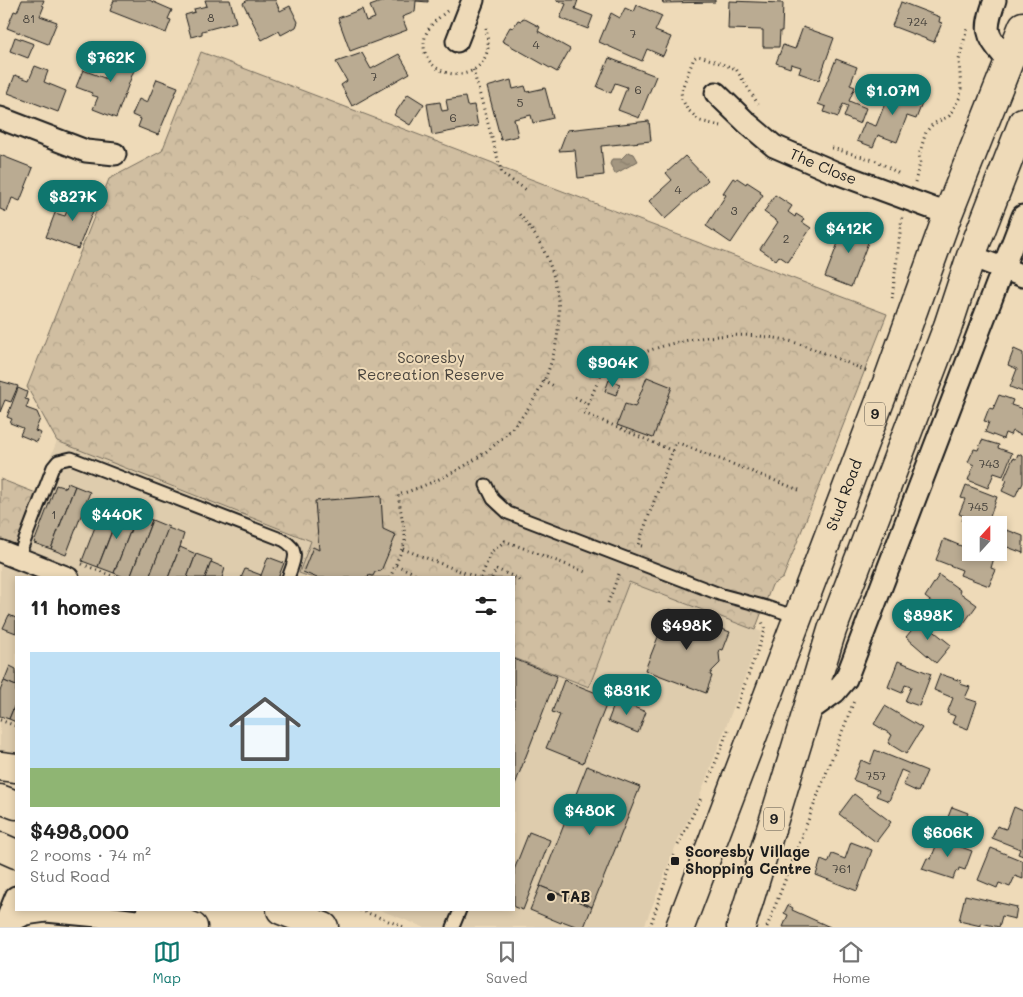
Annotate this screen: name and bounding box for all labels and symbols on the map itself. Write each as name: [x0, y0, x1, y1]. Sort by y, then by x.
house number: 8: [207, 9, 215, 25]
house number: 81: [23, 10, 35, 26]
house number: 724: [907, 13, 927, 29]
house number: 7: [630, 25, 637, 41]
house number: 4: [532, 36, 540, 52]
pin: $762K: [76, 41, 146, 83]
house number: 7: [371, 68, 378, 84]
pin: $1.07M: [852, 74, 934, 116]
house number: 6: [634, 81, 642, 97]
house number: 5: [517, 94, 524, 110]
house number: 6: [449, 109, 457, 125]
street label: The Close: [787, 143, 860, 189]
pin: $827K: [38, 180, 108, 222]
house number: 4: [674, 181, 682, 197]
house number: 3: [730, 202, 738, 218]
pin: $412K: [814, 212, 884, 254]
house number: 2: [783, 230, 789, 246]
pin: $904K: [578, 346, 648, 388]
park label: Scoresby Recreation Reserve: [357, 347, 505, 384]
road number: 9: [865, 402, 885, 426]
house number: 743: [979, 455, 999, 471]
street label: Stud Road: [821, 456, 866, 533]
pin: $440K: [82, 498, 152, 540]
house number: 745: [968, 498, 988, 514]
house number: 1: [51, 506, 57, 522]
north arrow: [962, 516, 1008, 561]
pin: $898K: [893, 598, 963, 641]
pin: $498K: [652, 608, 722, 651]
pin: $831K: [592, 674, 662, 716]
house number: 757: [866, 767, 886, 783]
pin: $480K: [555, 794, 625, 836]
road number: 9: [764, 808, 784, 831]
pin: $606K: [913, 816, 983, 858]
place label: Scoresby Village Shopping Centre: [685, 841, 811, 878]
marker: Scoresby Village Shopping Centre: [669, 855, 681, 867]
house number: 761: [832, 860, 852, 876]
place label: TAB: [561, 886, 590, 906]
marker: TAB: [545, 891, 557, 903]

